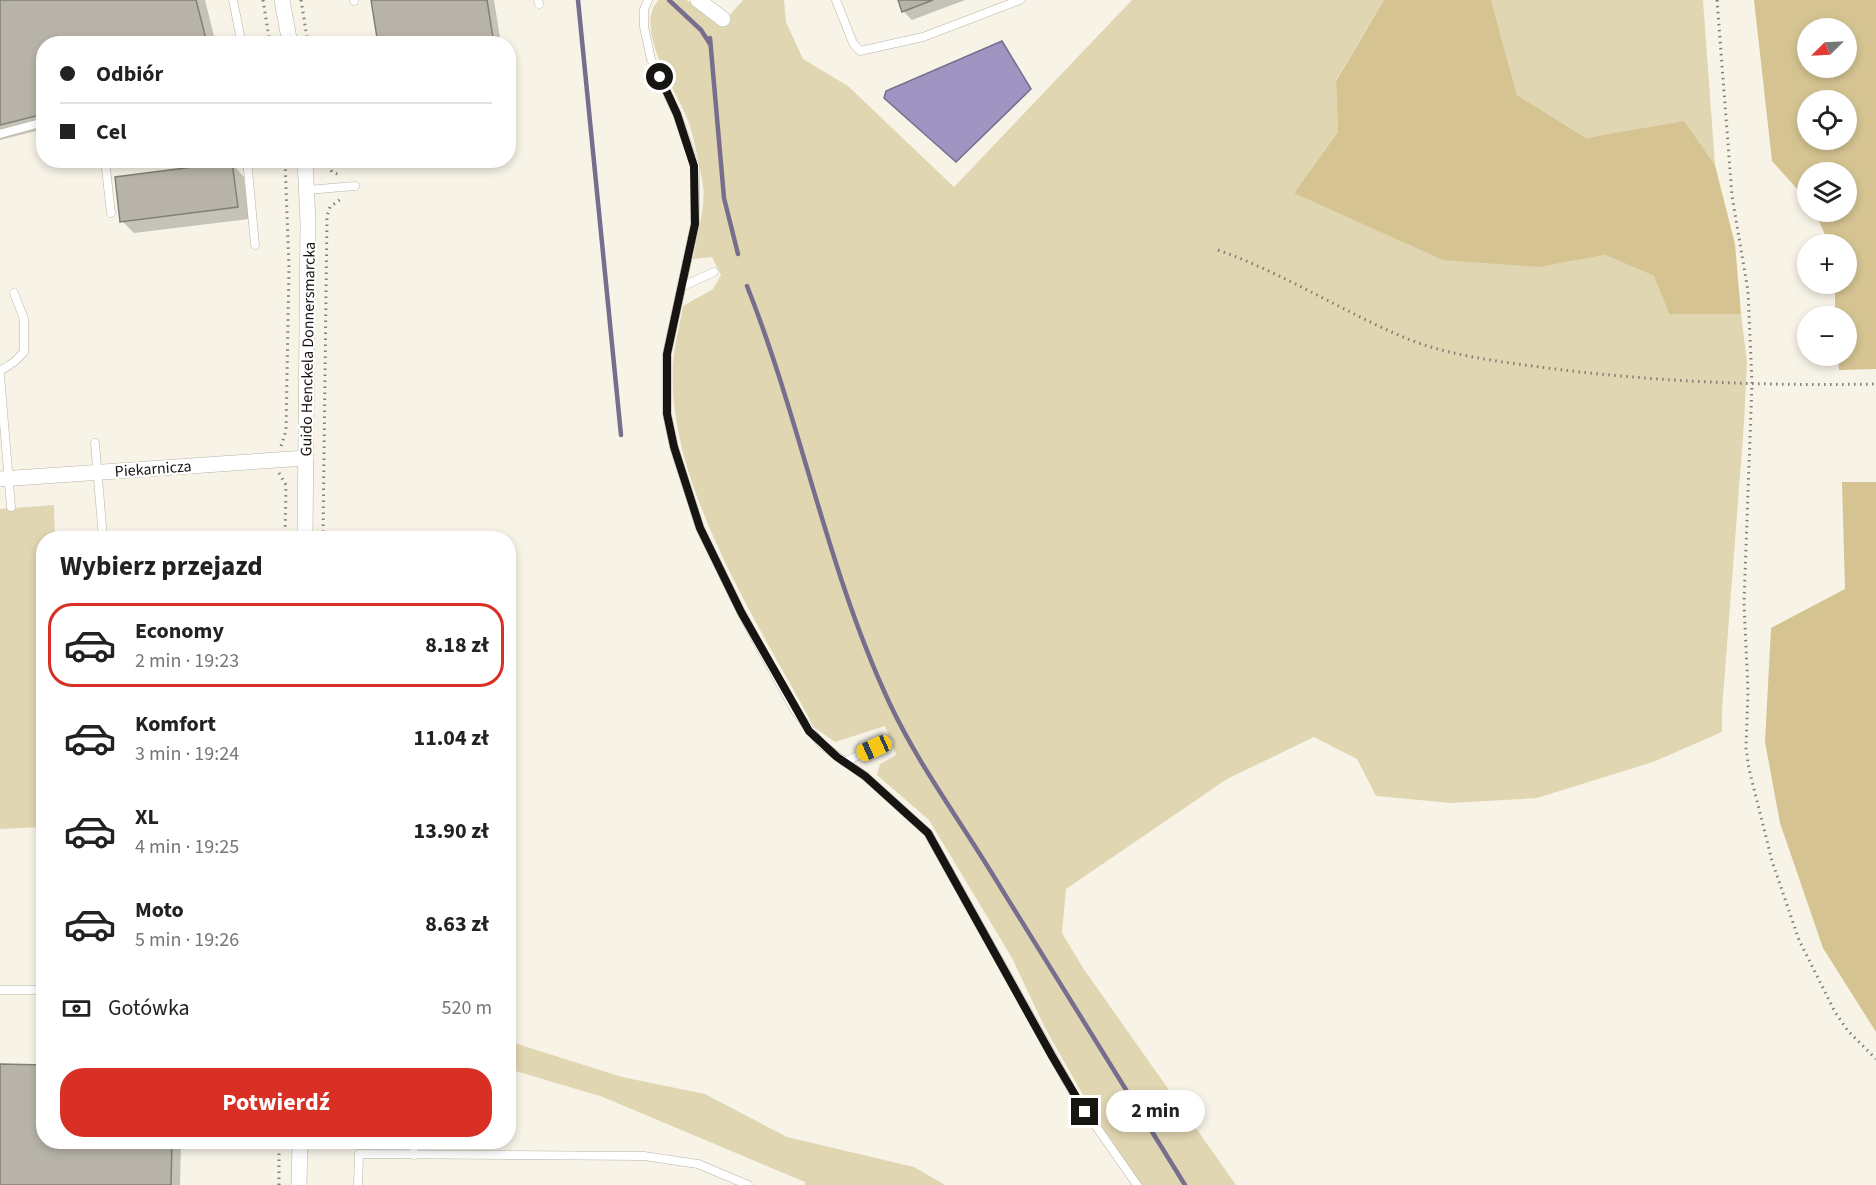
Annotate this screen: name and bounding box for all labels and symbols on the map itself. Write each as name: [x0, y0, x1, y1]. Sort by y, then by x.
north arrow: [1797, 18, 1857, 78]
route start: [646, 63, 673, 90]
street label: Guido Henckela Donnersmarcka: [295, 242, 321, 456]
street label: Piekarnicza: [114, 455, 192, 483]
car: [854, 732, 894, 764]
callout: 2 min: [1106, 1091, 1205, 1133]
route end: [1071, 1098, 1098, 1125]

